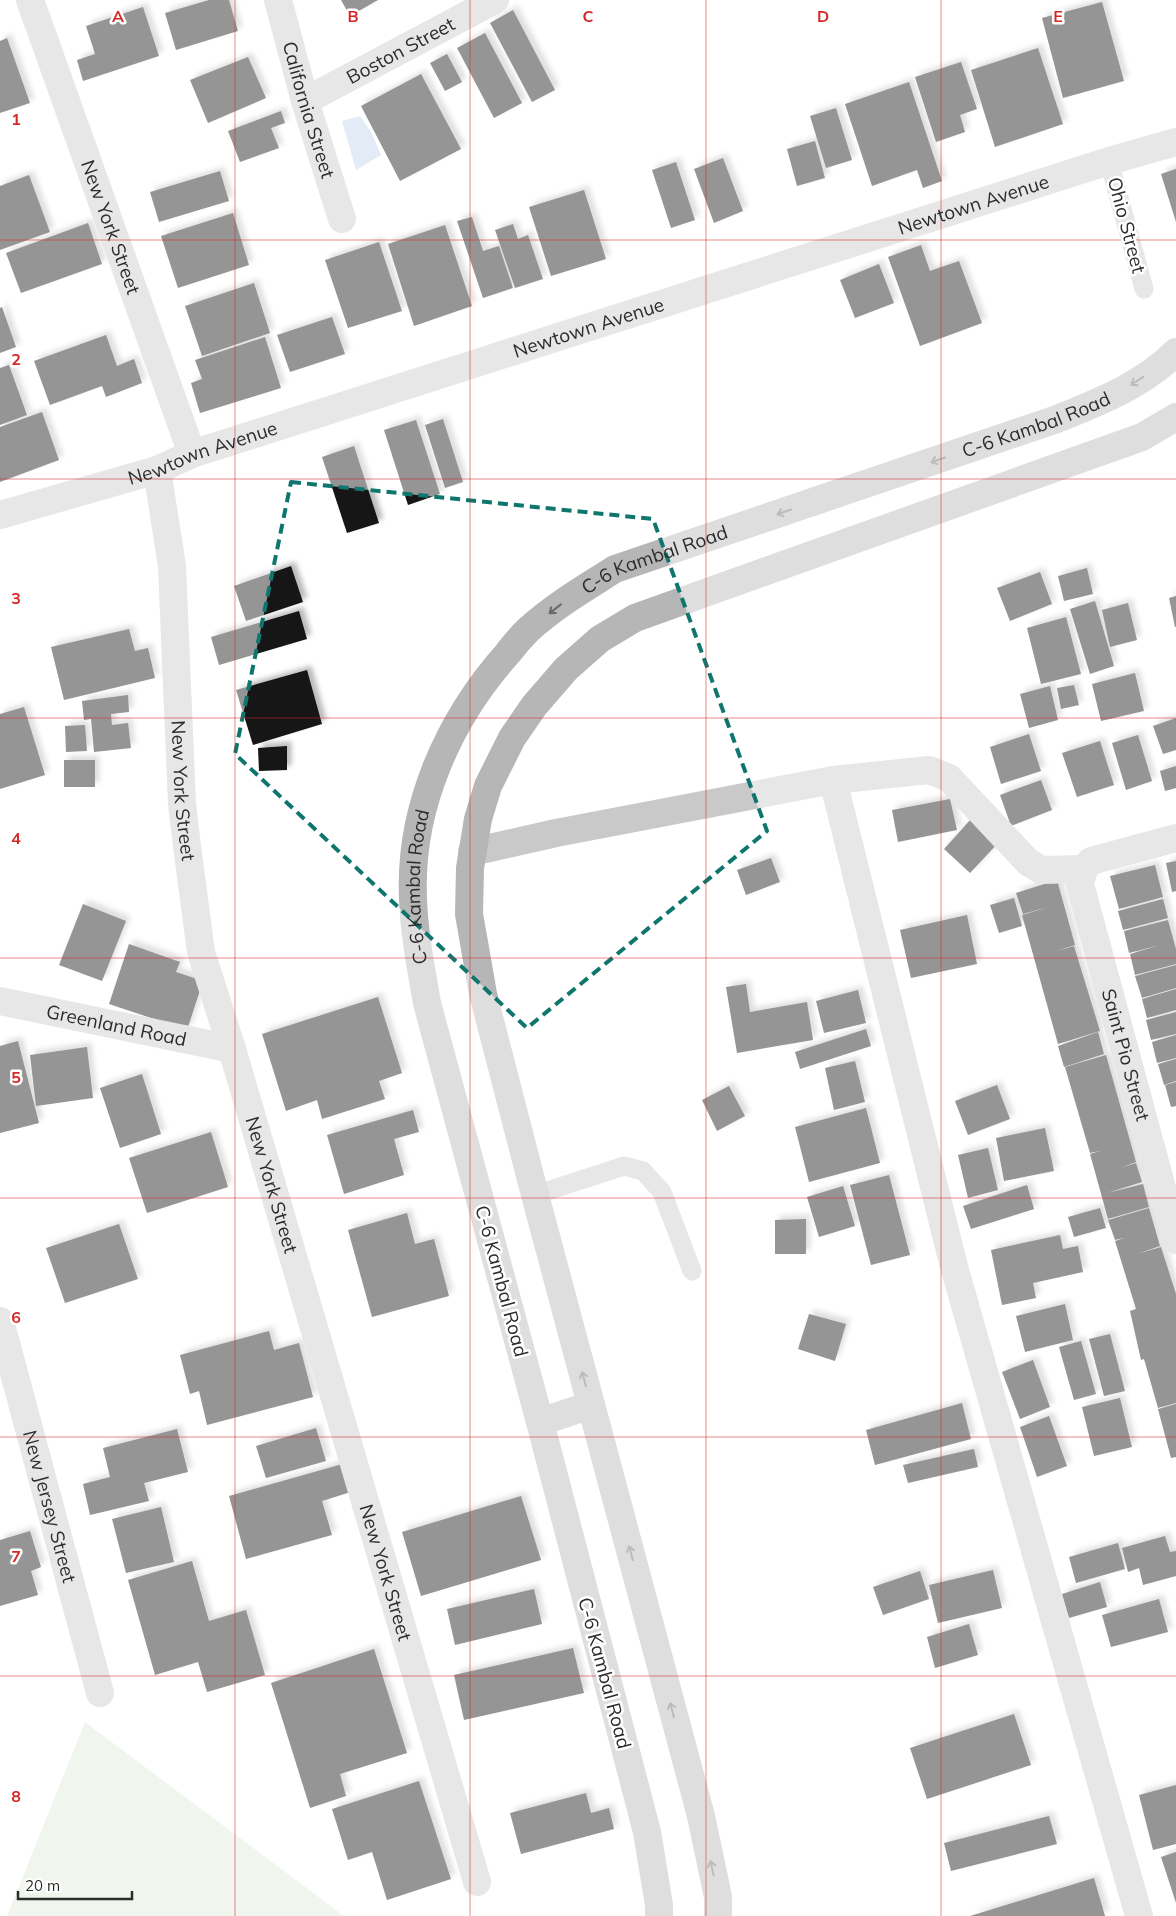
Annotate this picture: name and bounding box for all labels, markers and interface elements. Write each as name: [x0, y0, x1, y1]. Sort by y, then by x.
text: A: [112, 6, 124, 26]
text: C: [583, 6, 594, 26]
text: D: [817, 6, 829, 26]
text: E: [1053, 6, 1063, 26]
street label: Boston Street: [342, 12, 458, 88]
street label: California Street: [278, 39, 341, 182]
text: 1: [11, 109, 21, 129]
street label: New York Street: [76, 157, 146, 298]
street label: Newtown Avenue: [895, 169, 1052, 240]
street label: Ohio Street: [1103, 174, 1151, 276]
street label: Newtown Avenue: [510, 292, 667, 363]
text: 2: [11, 349, 21, 369]
one-way arrow: [1131, 376, 1145, 386]
street label: C-6 Kambal Road: [959, 386, 1114, 462]
street label: Newtown Avenue: [125, 416, 280, 490]
one-way arrow: [930, 456, 946, 465]
one-way arrow: [777, 508, 792, 517]
street label: C-6 Kambal Road: [576, 520, 731, 599]
text: 3: [11, 588, 21, 608]
one-way arrow: [549, 603, 562, 614]
street label: New York Street: [166, 720, 201, 863]
street label: C-6 Kambal Road: [401, 807, 434, 966]
text: 4: [11, 828, 21, 848]
street label: Saint Pio Street: [1097, 986, 1155, 1124]
street label: Greenland Road: [44, 999, 189, 1051]
text: 5: [11, 1067, 21, 1087]
street label: New York Street: [241, 1114, 303, 1256]
street label: C-6 Kambal Road: [470, 1203, 534, 1359]
text: 6: [11, 1307, 21, 1327]
one-way arrow: [579, 1372, 588, 1388]
street label: New Jersey Street: [18, 1428, 82, 1585]
street label: New York Street: [355, 1501, 417, 1644]
text: 7: [11, 1546, 21, 1566]
one-way arrow: [625, 1546, 635, 1562]
street label: C-6 Kambal Road: [573, 1595, 637, 1751]
one-way arrow: [667, 1703, 677, 1719]
text: 8: [11, 1786, 21, 1806]
one-way arrow: [707, 1860, 716, 1876]
scale bar: [18, 1868, 131, 1900]
text: 20 m: [25, 1876, 60, 1895]

